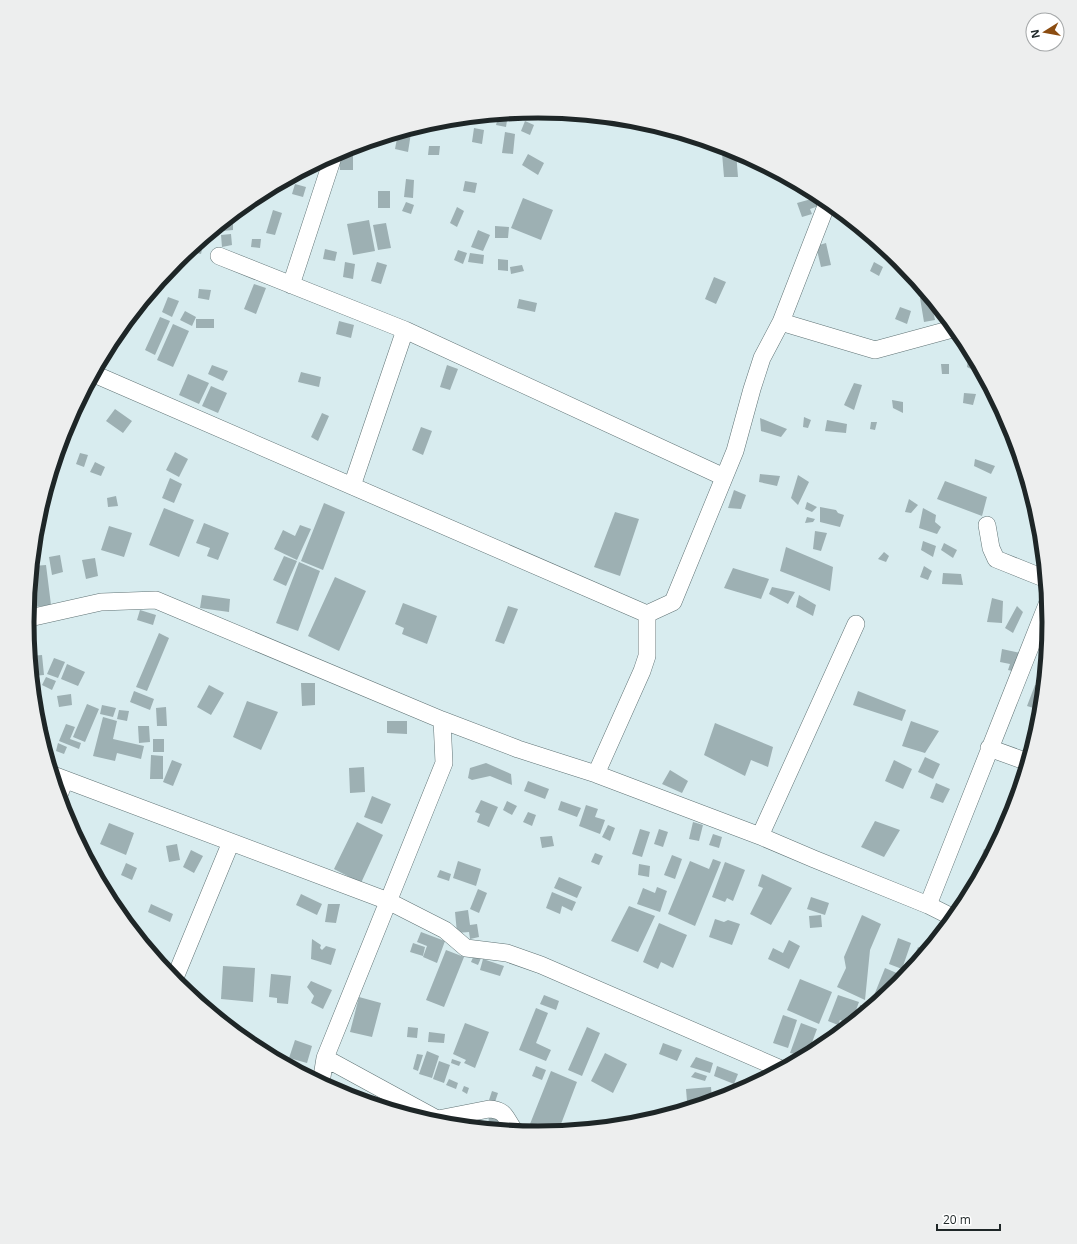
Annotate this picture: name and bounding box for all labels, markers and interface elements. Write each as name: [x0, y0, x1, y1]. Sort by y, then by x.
north arrow: [1025, 12, 1065, 52]
text: N: [1026, 28, 1043, 40]
scale bar: [937, 1206, 1000, 1232]
text: 20 m: [943, 1211, 971, 1228]

